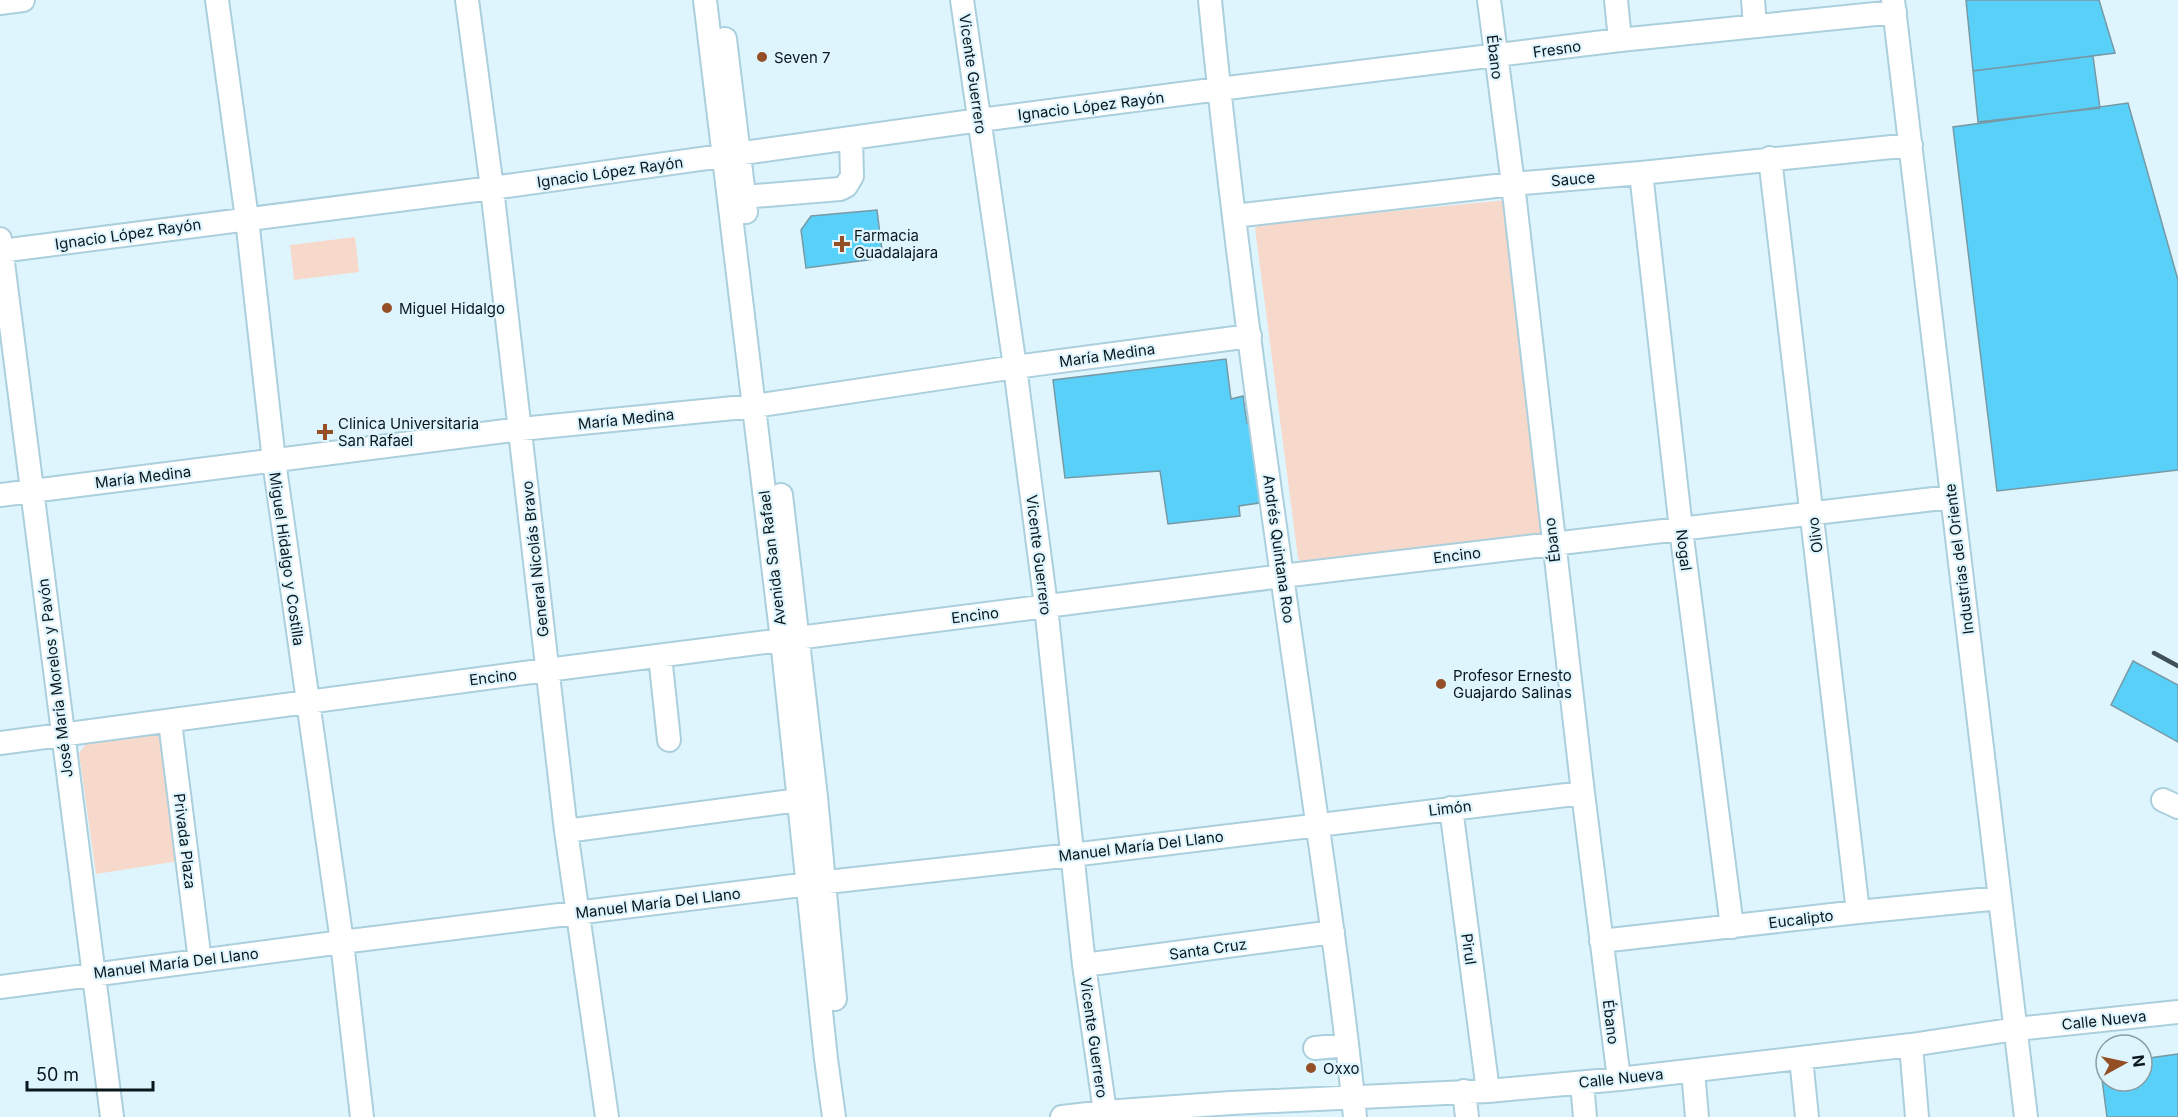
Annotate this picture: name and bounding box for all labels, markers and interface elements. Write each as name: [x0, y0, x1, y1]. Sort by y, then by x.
street label: Vicente Guerrero: [955, 13, 991, 135]
street label: Ébano: [1483, 34, 1507, 80]
street label: Fresno: [1532, 36, 1582, 62]
place label: Seven 7: [774, 48, 831, 67]
marker: Seven 7: [755, 50, 769, 64]
street label: Ignacio López Rayón: [1017, 88, 1165, 124]
street label: Ignacio López Rayón: [536, 152, 684, 192]
street label: Sauce: [1550, 168, 1596, 190]
street label: Ignacio López Rayón: [54, 214, 202, 254]
place label: Farmacia Guadalajara: [854, 226, 938, 262]
marker: Farmacia Guadalajara: [835, 237, 849, 251]
place label: Miguel Hidalgo: [399, 299, 505, 318]
marker: Miguel Hidalgo: [380, 301, 394, 315]
street label: María Medina: [1058, 339, 1156, 371]
street label: María Medina: [577, 405, 675, 433]
place label: Clinica Universitaria San Rafael: [338, 414, 479, 450]
marker: Clinica Universitaria San Rafael: [316, 423, 334, 441]
street label: María Medina: [94, 462, 192, 492]
street label: Miguel Hidalgo y Costilla: [265, 471, 309, 647]
street label: Andrés Quintana Roo: [1259, 473, 1299, 625]
street label: General Nicolás Bravo: [517, 480, 553, 638]
street label: Industrias del Oriente: [1940, 483, 1978, 635]
street label: Avenida San Rafael: [754, 489, 790, 627]
street label: Vicente Guerrero: [1022, 494, 1056, 616]
street label: Olivo: [1803, 516, 1827, 554]
street label: Ébano: [1540, 517, 1564, 563]
street label: Nogal: [1672, 528, 1696, 572]
street label: Encino: [1432, 543, 1482, 567]
street label: José María Morelos y Pavón: [33, 577, 77, 779]
street label: Encino: [950, 603, 1000, 627]
street label: Encino: [468, 665, 518, 689]
place label: Profesor Ernesto Guajardo Salinas: [1453, 666, 1572, 702]
marker: Profesor Ernesto Guajardo Salinas: [1434, 677, 1448, 691]
street label: Privada Plaza: [170, 792, 200, 890]
street label: Limón: [1427, 796, 1473, 820]
street label: Manuel María Del Llano: [1057, 826, 1225, 866]
street label: Manuel María Del Llano: [574, 883, 742, 923]
street label: Eucalipto: [1767, 906, 1835, 932]
street label: Pirul: [1457, 932, 1481, 966]
street label: Santa Cruz: [1168, 934, 1248, 964]
street label: Manuel María Del Llano: [92, 943, 260, 983]
street label: Vicente Guerrero: [1076, 977, 1112, 1099]
street label: Ébano: [1599, 999, 1623, 1045]
street label: Calle Nueva: [2061, 1006, 2147, 1034]
north arrow: [2094, 1033, 2154, 1093]
text: N: [2128, 1053, 2150, 1068]
scale bar: [27, 1054, 153, 1092]
place label: Oxxo: [1323, 1059, 1360, 1078]
marker: Oxxo: [1304, 1061, 1318, 1075]
text: 50 m: [36, 1064, 79, 1085]
street label: Calle Nueva: [1578, 1064, 1664, 1092]

